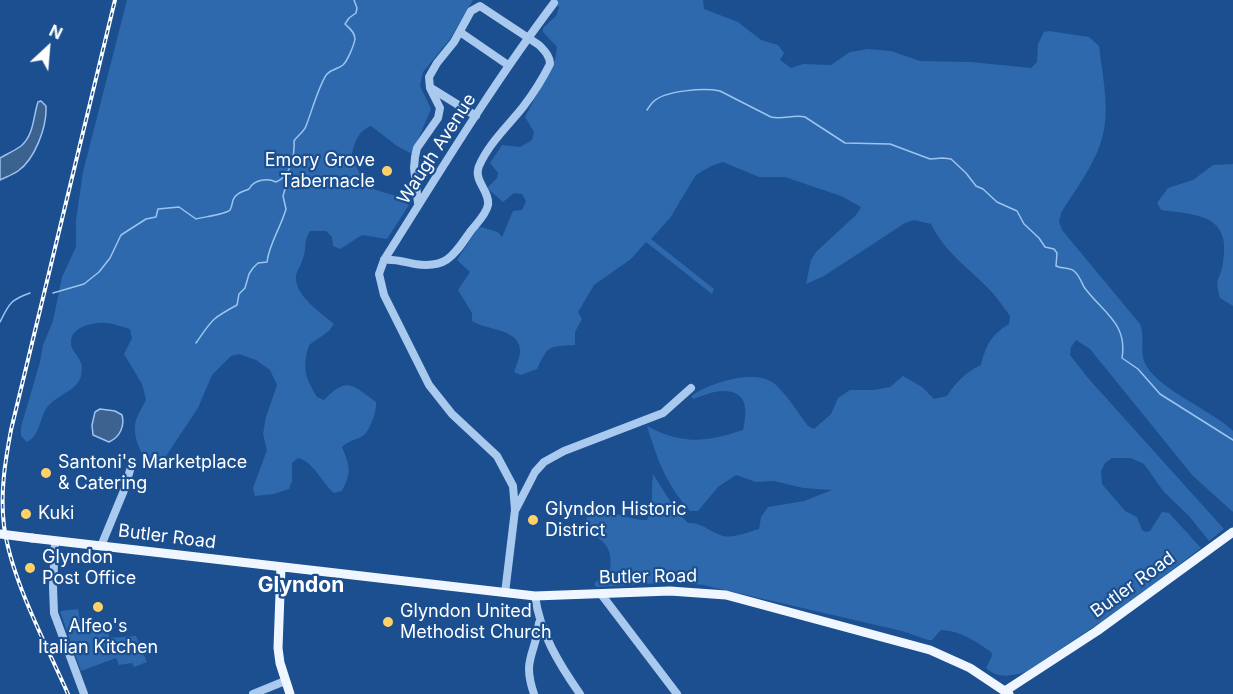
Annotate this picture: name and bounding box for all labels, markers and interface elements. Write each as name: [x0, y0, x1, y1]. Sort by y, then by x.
north arrow: [18, 18, 78, 78]
text: N: [46, 20, 66, 43]
street label: Waugh Avenue: [393, 90, 481, 208]
place label: Emory Grove Tabernacle: [265, 150, 375, 192]
marker: Emory Grove Tabernacle: [380, 164, 394, 178]
place label: Santoni's Marketplace & Catering: [58, 452, 247, 494]
marker: Santoni's Marketplace & Catering: [39, 466, 53, 480]
place label: Glyndon Historic District: [545, 499, 687, 542]
place label: Kuki: [38, 503, 74, 525]
marker: Kuki: [19, 507, 33, 521]
marker: Glyndon Historic District: [526, 513, 540, 527]
street label: Butler Road: [117, 520, 217, 554]
place label: Glyndon Post Office: [42, 547, 136, 590]
street label: Butler Road: [1087, 547, 1179, 623]
marker: Glyndon Post Office: [23, 561, 37, 575]
street label: Butler Road: [599, 565, 697, 589]
district label: Glyndon: [258, 573, 344, 599]
marker: Alfeo's Italian Kitchen: [91, 600, 105, 614]
place label: Glyndon United Methodist Church: [400, 601, 552, 644]
marker: Glyndon United Methodist Church: [381, 615, 395, 629]
place label: Alfeo's Italian Kitchen: [38, 616, 158, 658]

